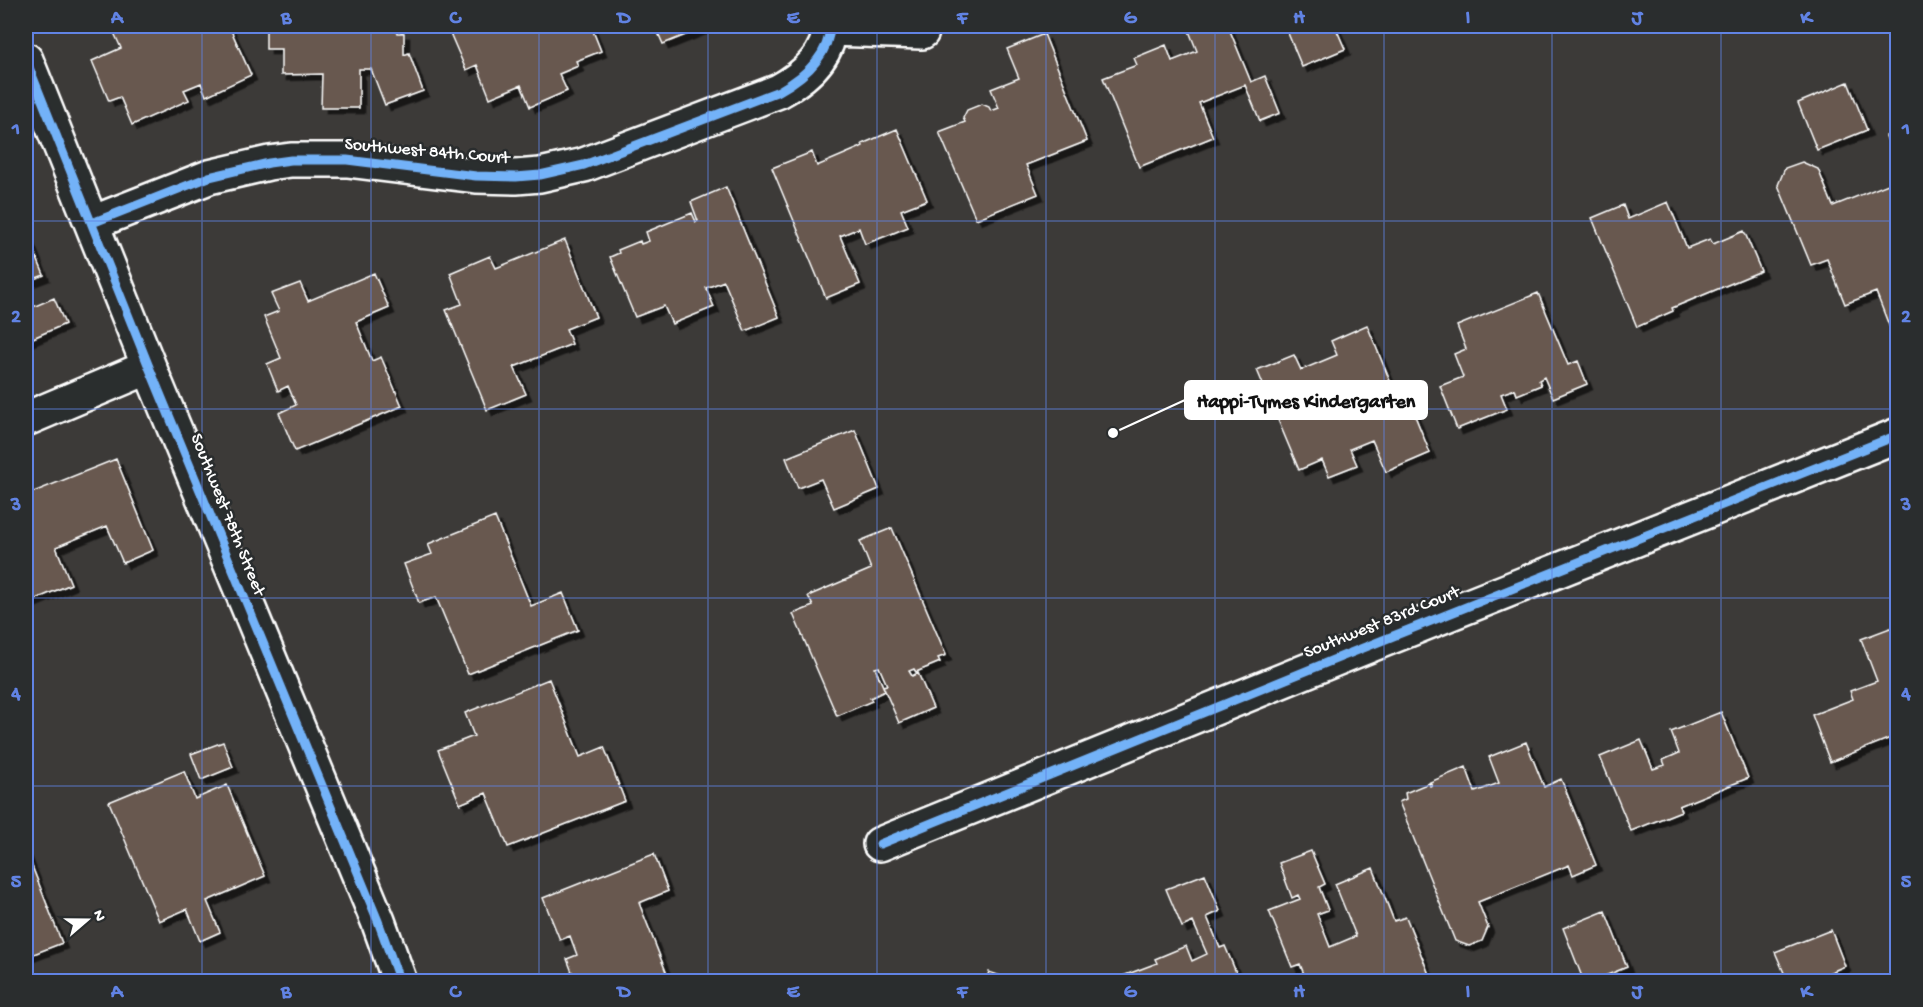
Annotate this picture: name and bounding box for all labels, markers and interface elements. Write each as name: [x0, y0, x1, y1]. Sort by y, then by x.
text: A: [110, 8, 125, 31]
text: B: [280, 8, 292, 31]
text: C: [449, 8, 463, 31]
text: D: [615, 8, 631, 31]
text: E: [787, 8, 801, 31]
text: F: [956, 8, 969, 31]
text: G: [1124, 8, 1138, 31]
text: H: [1293, 8, 1305, 31]
text: I: [1466, 8, 1471, 31]
text: J: [1631, 8, 1644, 31]
text: K: [1799, 8, 1814, 31]
text: 1: [11, 119, 20, 142]
text: 1: [1901, 119, 1910, 142]
street label: Southwest 84th Court: [344, 134, 512, 170]
text: 2: [11, 307, 21, 330]
text: 2: [1901, 307, 1911, 330]
callout: Happi-Tymes Kindergarten: [1185, 381, 1427, 419]
text: Happi-Tymes Kindergarten: [1197, 392, 1416, 415]
street label: Southwest 78th Street: [185, 431, 270, 601]
text: 3: [10, 495, 21, 518]
text: 3: [1900, 495, 1911, 518]
street label: Southwest 83rd Court: [1301, 582, 1465, 664]
text: 4: [10, 684, 21, 707]
text: 4: [1900, 684, 1911, 707]
text: 5: [11, 872, 22, 895]
text: 5: [1901, 872, 1912, 895]
north arrow: [57, 890, 117, 950]
text: N: [87, 908, 109, 925]
text: A: [110, 982, 125, 1005]
text: B: [280, 982, 292, 1005]
text: C: [449, 982, 463, 1005]
text: D: [615, 982, 631, 1005]
text: E: [787, 982, 801, 1005]
text: F: [956, 982, 969, 1005]
text: G: [1124, 982, 1138, 1005]
text: H: [1293, 982, 1305, 1005]
text: I: [1466, 982, 1471, 1005]
text: J: [1631, 982, 1644, 1005]
text: K: [1799, 982, 1814, 1005]

